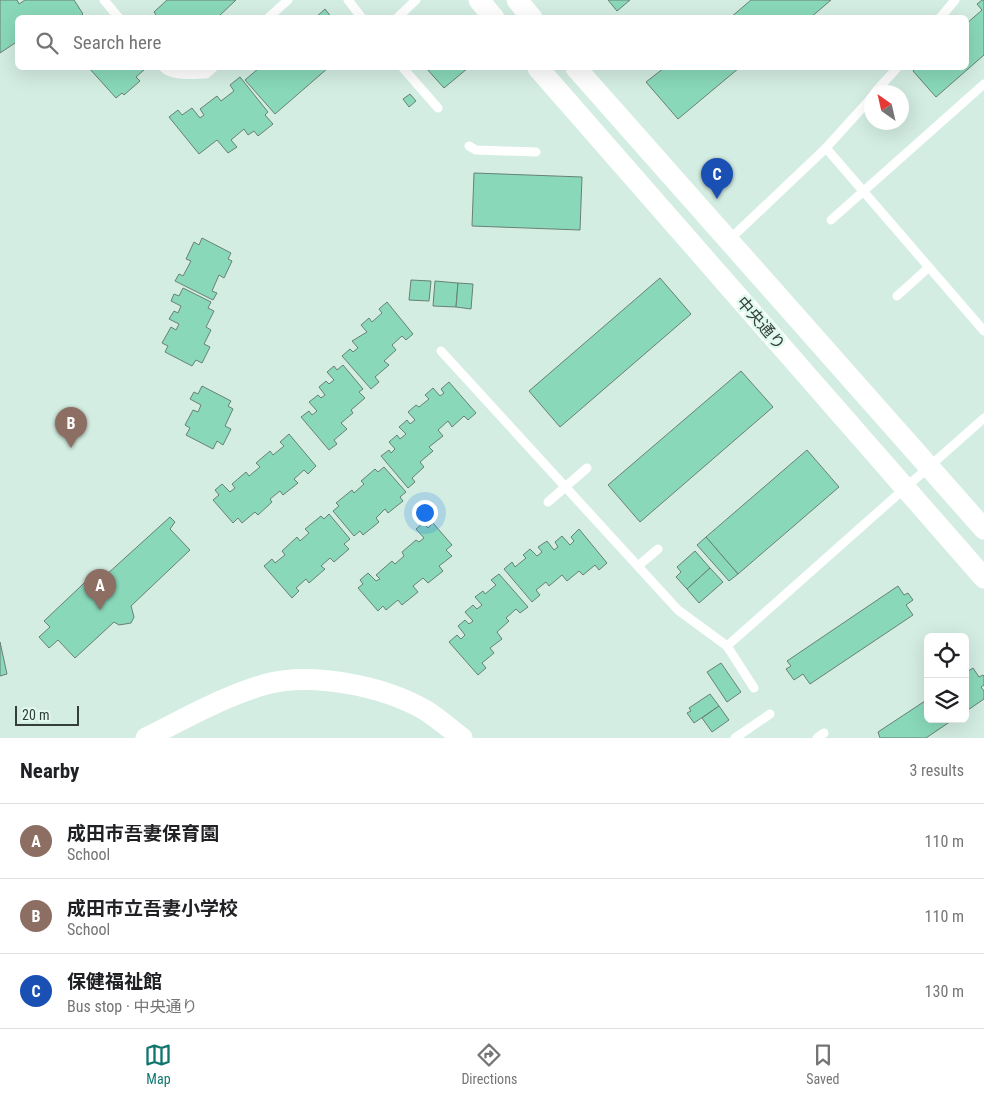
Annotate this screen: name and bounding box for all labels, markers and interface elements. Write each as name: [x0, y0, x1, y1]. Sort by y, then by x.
search box: [15, 15, 969, 70]
icon: search: [33, 29, 61, 57]
text: Search here: [73, 31, 161, 54]
north arrow: [864, 85, 909, 130]
pin: C: [701, 158, 733, 199]
street label: 中央通り: [733, 293, 789, 353]
pin: B: [55, 407, 87, 448]
your location: [412, 500, 438, 526]
pin: A: [84, 569, 116, 610]
map controls: [924, 633, 969, 723]
button: locate: [924, 633, 969, 678]
button: layers: [924, 678, 969, 723]
scale bar: [15, 703, 79, 726]
text: 20 m: [22, 707, 50, 723]
text: Nearby: [20, 759, 79, 783]
text: 3 results: [909, 761, 964, 780]
text: 成田市吾妻保育園: [67, 822, 219, 845]
text: A: [31, 832, 41, 851]
text: 110 m: [925, 832, 964, 851]
text: School: [67, 845, 110, 864]
text: 成田市立吾妻小学校: [67, 897, 238, 920]
text: B: [32, 907, 40, 926]
text: 110 m: [925, 907, 964, 926]
text: School: [67, 920, 110, 939]
text: 保健福祉館: [67, 970, 162, 993]
text: C: [31, 982, 41, 1001]
text: 130 m: [925, 982, 964, 1001]
text: Bus stop · 中央通り: [67, 997, 197, 1016]
tab: Map: [144, 1041, 172, 1087]
tab: Directions: [461, 1041, 517, 1087]
tab: Saved: [806, 1041, 840, 1087]

